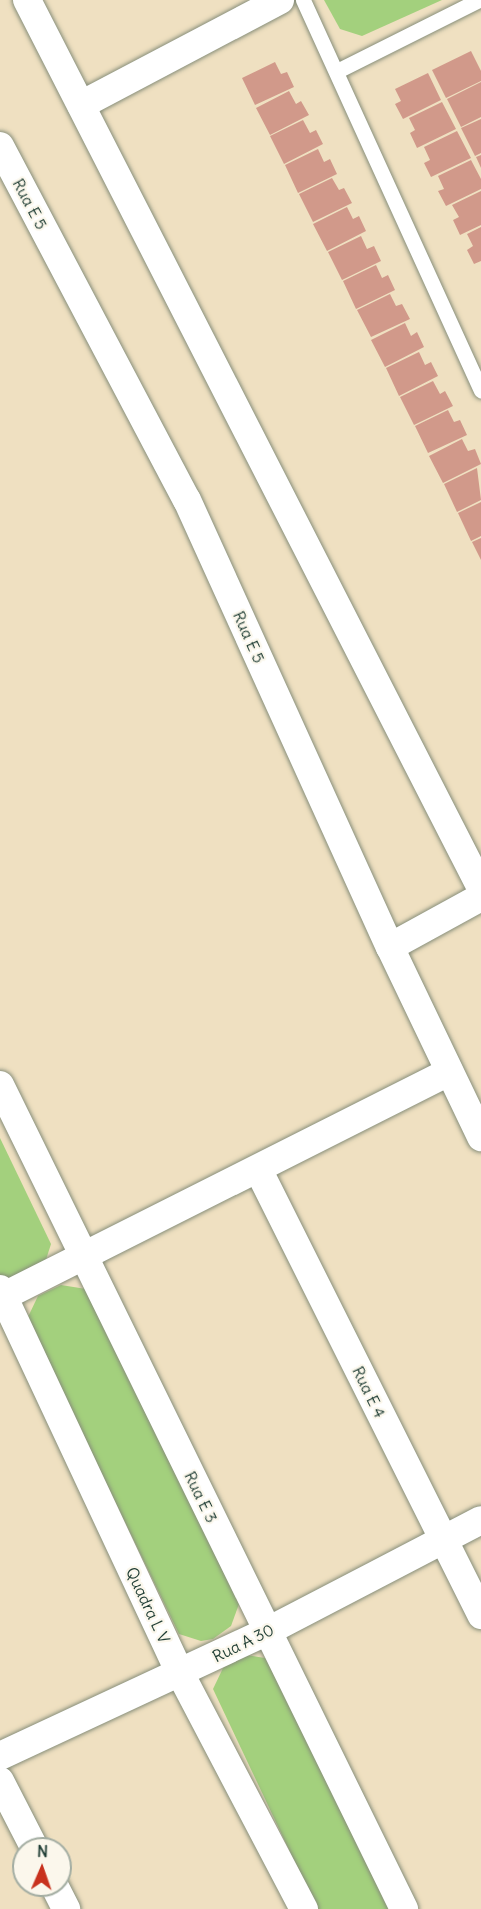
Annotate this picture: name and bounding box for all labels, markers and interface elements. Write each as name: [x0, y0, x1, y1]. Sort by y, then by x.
street label: Rua E 5: [9, 175, 51, 233]
street label: Rua E 5: [229, 608, 269, 666]
street label: Rua E 4: [348, 1363, 390, 1421]
street label: Rua E 3: [180, 1468, 222, 1526]
street label: Quadra L V: [122, 1564, 174, 1646]
street label: Rua A 30: [209, 1620, 277, 1666]
north arrow: [12, 1837, 72, 1897]
text: N: [37, 1841, 48, 1861]

